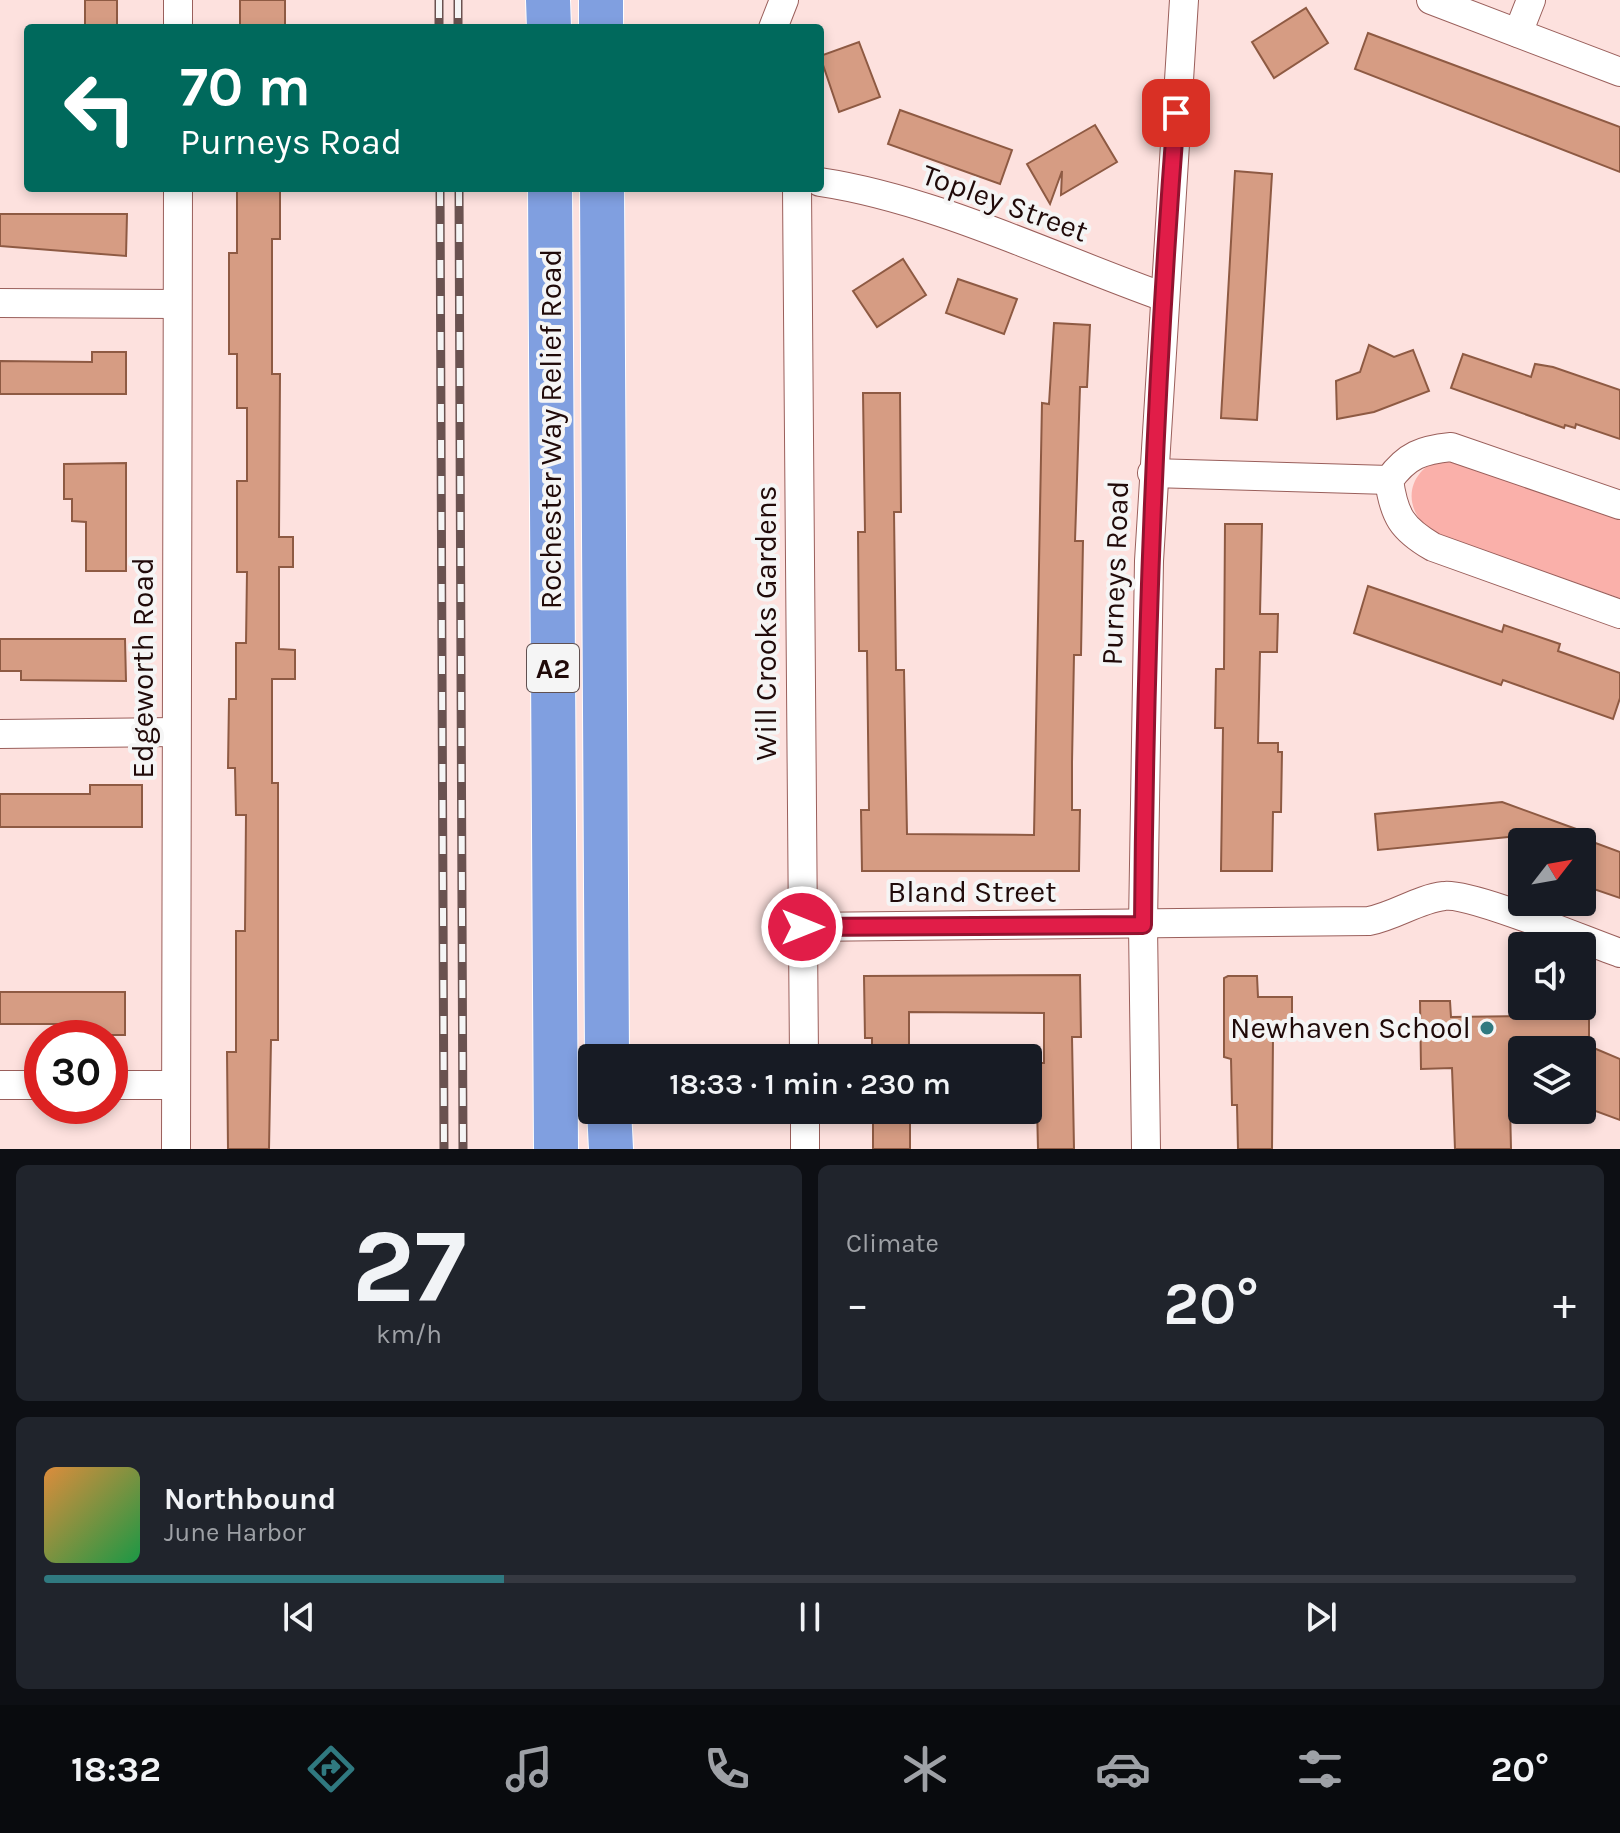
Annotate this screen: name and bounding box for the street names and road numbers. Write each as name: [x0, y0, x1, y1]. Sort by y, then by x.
street label: Topley Street: [917, 156, 1093, 250]
street label: Rochester Way Relief Road: [533, 249, 569, 609]
street label: Purneys Road: [1094, 480, 1136, 666]
street label: Will Crooks Gardens: [748, 485, 784, 761]
street label: Edgeworth Road: [125, 557, 161, 779]
road number: A2: [527, 644, 579, 692]
street label: Bland Street: [888, 874, 1056, 910]

